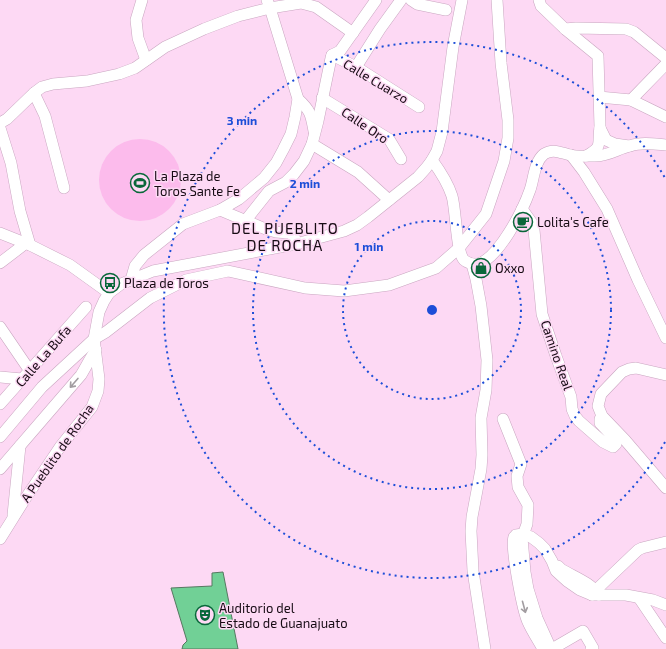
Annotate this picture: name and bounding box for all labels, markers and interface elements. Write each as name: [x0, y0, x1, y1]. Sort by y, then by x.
street label: Calle Cuarzo: [340, 55, 412, 107]
street label: Calle Oro: [338, 103, 392, 147]
text: 3 min: [227, 113, 257, 127]
place label: La Plaza de Toros Sante Fe: [154, 168, 240, 199]
sports icon: La Plaza de Toros Sante Fe: [129, 172, 151, 194]
text: 2 min: [290, 176, 320, 190]
cafe icon: Lolita's Cafe: [512, 211, 534, 233]
place label: Lolita's Cafe: [537, 214, 609, 230]
district label: DEL PUEBLITO DE ROCHA: [231, 219, 339, 254]
text: 1 min: [355, 239, 383, 253]
shop icon: Oxxo: [470, 257, 492, 279]
place label: Oxxo: [495, 260, 525, 276]
bus stop icon: Plaza de Toros: [99, 272, 121, 294]
place label: Plaza de Toros: [124, 275, 209, 291]
centre of rings: [425, 303, 439, 317]
street label: Camino Real: [538, 318, 576, 392]
street label: Calle La Bufa: [12, 322, 74, 390]
one-way arrow: [70, 377, 79, 388]
street label: A Pueblito de Rocha: [17, 401, 97, 505]
place label: Auditorio del Estado de Guanajuato: [219, 600, 348, 631]
one-way arrow: [521, 601, 528, 614]
theatre icon: Auditorio del Estado de Guanajuato: [194, 604, 216, 626]

